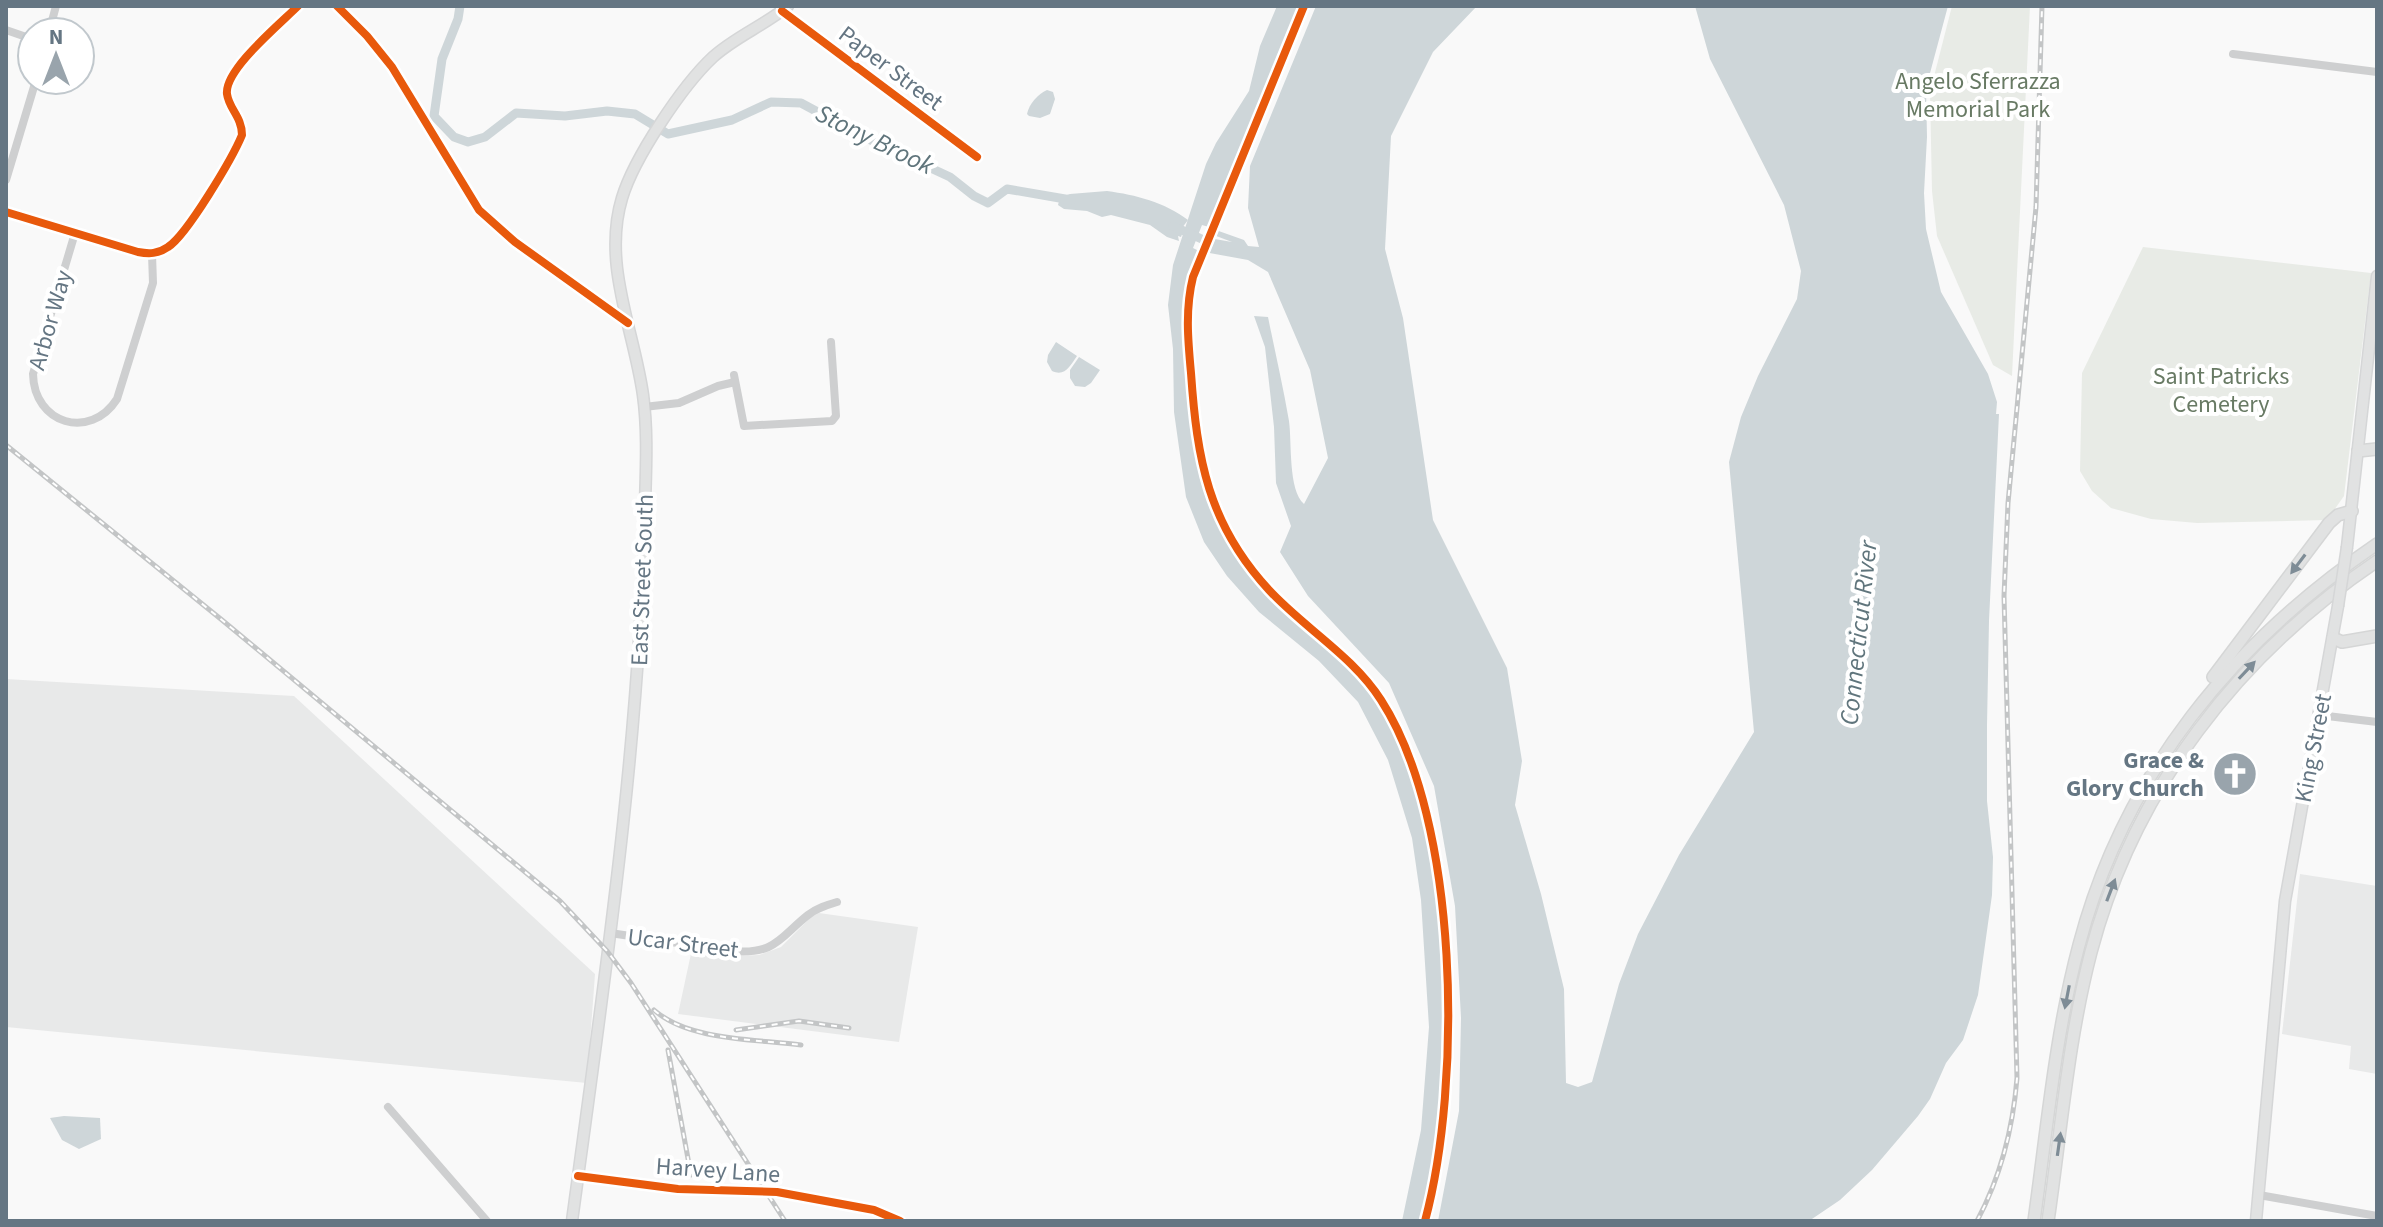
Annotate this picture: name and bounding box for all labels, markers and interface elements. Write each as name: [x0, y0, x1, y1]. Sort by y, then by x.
north arrow: [16, 16, 96, 96]
street label: Paper Street: [831, 17, 950, 119]
text: N: [49, 21, 63, 53]
park label: Angelo Sferrazza Memorial Park: [1895, 64, 2061, 127]
water label: Stony Brook: [809, 95, 941, 184]
street label: Arbor Way: [20, 266, 81, 374]
park label: Saint Patricks Cemetery: [2153, 359, 2289, 422]
street label: East Street South: [622, 493, 663, 667]
water label: Connecticut River: [1830, 538, 1887, 727]
one-way arrow: [2290, 553, 2306, 575]
one-way arrow: [2237, 661, 2255, 680]
street label: King Street: [2286, 691, 2341, 805]
place label: Grace & Glory Church: [2066, 743, 2204, 806]
church icon: Grace & Glory Church: [2211, 750, 2259, 798]
one-way arrow: [2105, 878, 2118, 902]
street label: Ucar Street: [625, 919, 740, 968]
one-way arrow: [2061, 985, 2073, 1010]
one-way arrow: [2053, 1131, 2066, 1156]
street label: Harvey Lane: [655, 1149, 781, 1192]

